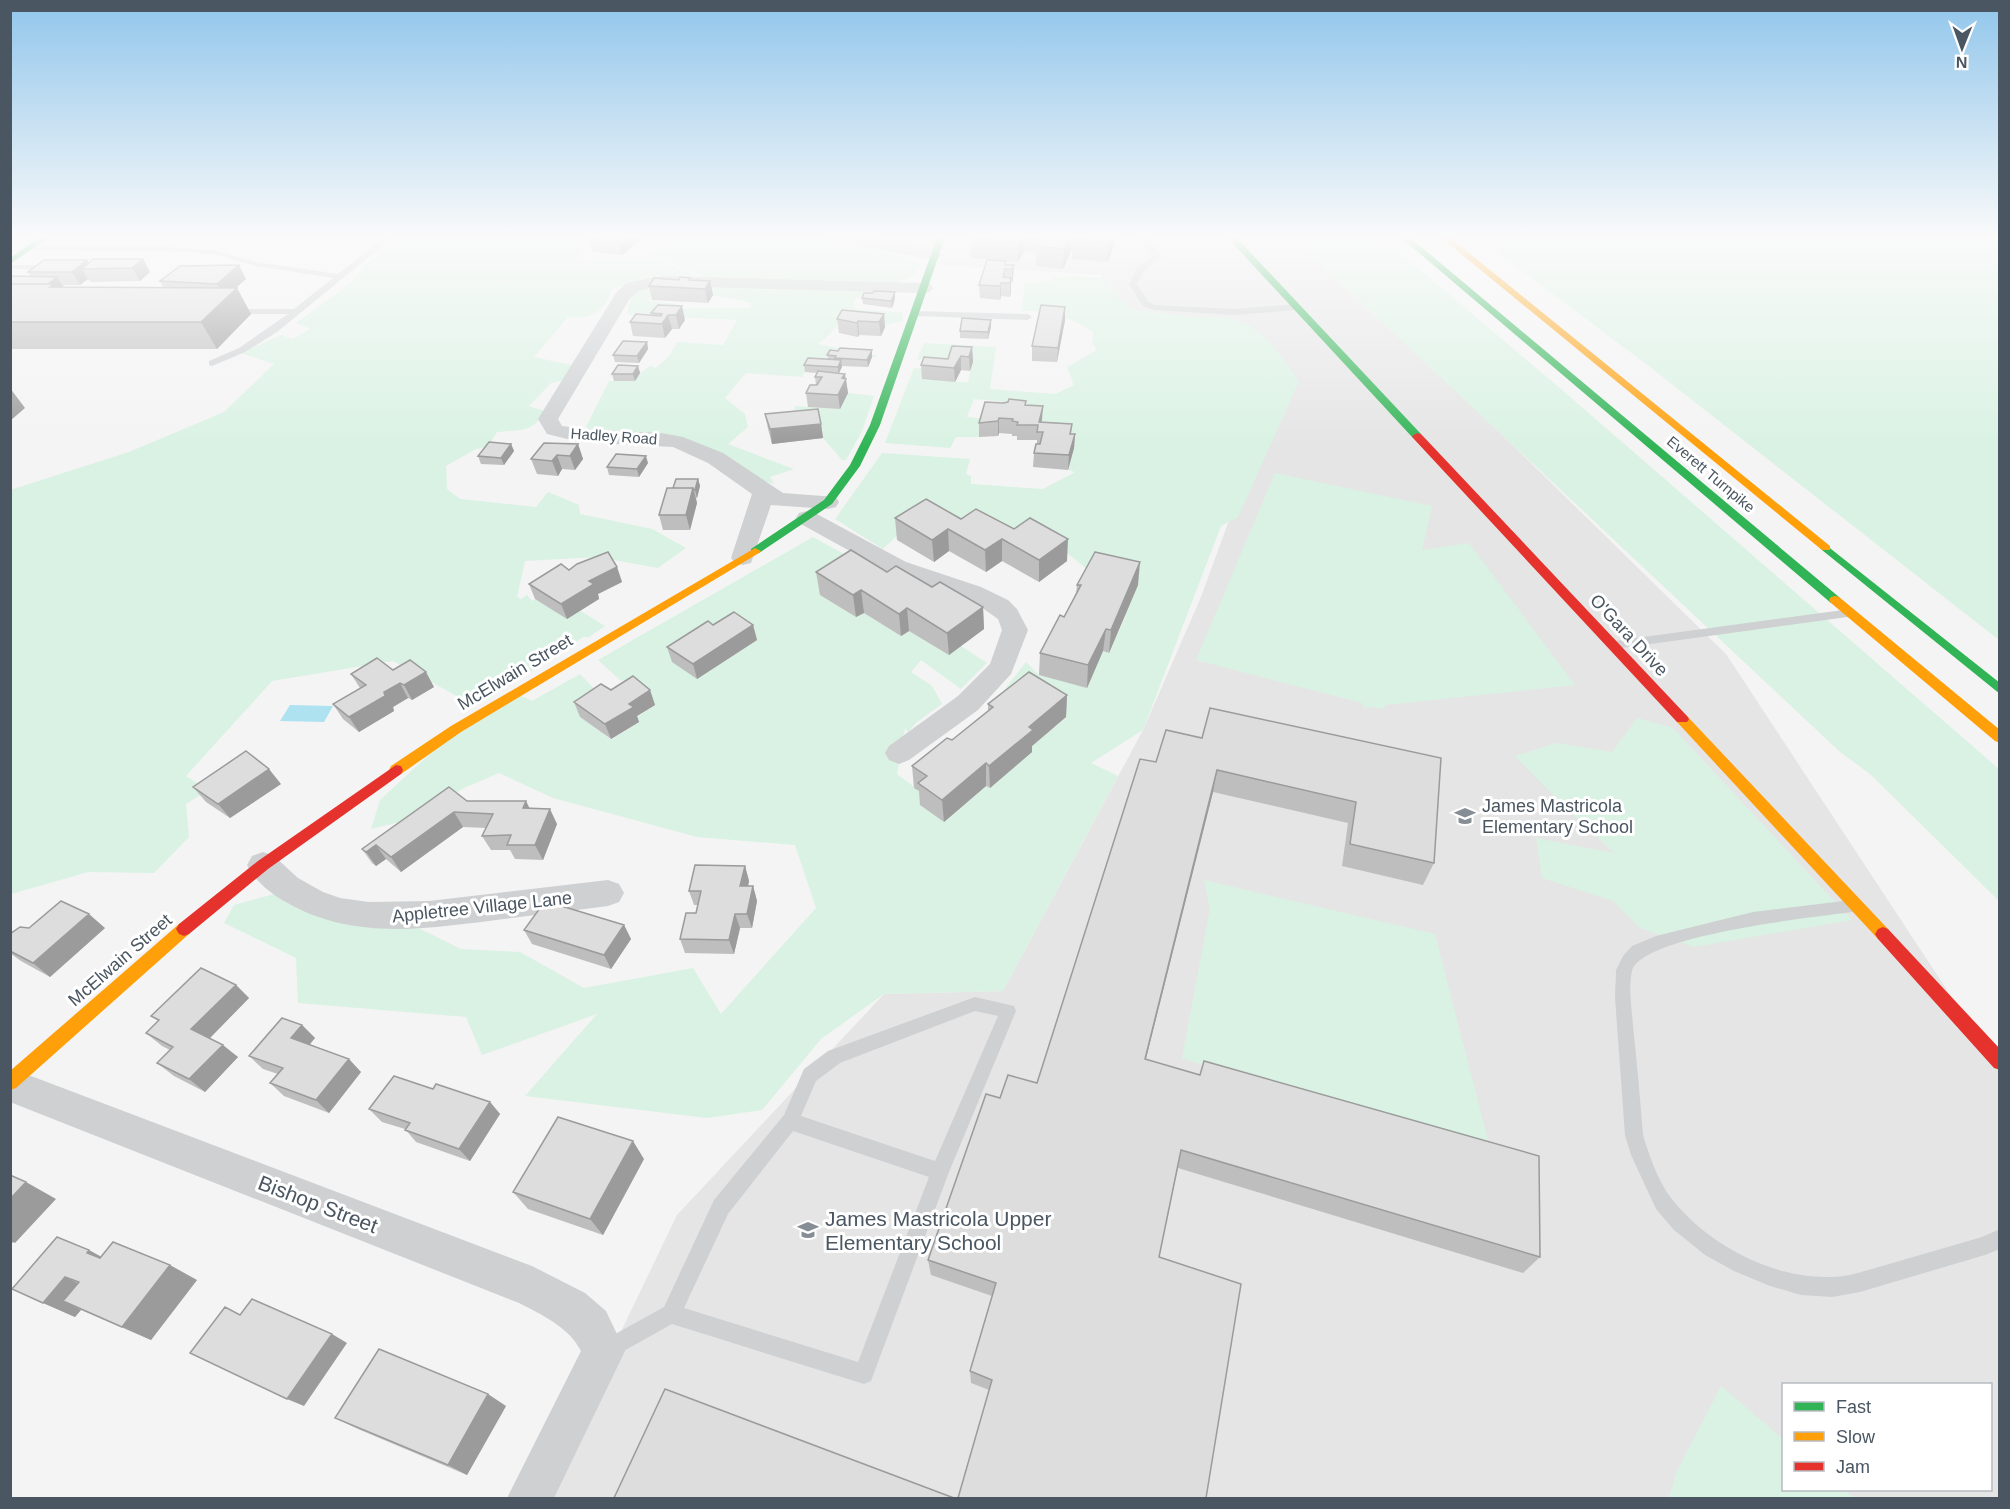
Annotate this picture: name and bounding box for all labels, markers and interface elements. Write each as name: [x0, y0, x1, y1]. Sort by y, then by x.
north arrow: [1932, 18, 1992, 78]
text: N: [1956, 54, 1968, 71]
street label: Hadley Road: [570, 424, 658, 448]
street label: Everett Turnpike: [1664, 432, 1758, 516]
street label: O'Gara Drive: [1586, 590, 1672, 680]
street label: McElwain Street: [454, 630, 576, 714]
place label: James Mastricola Elementary School: [1482, 796, 1633, 837]
school or university icon: James Mastricola Elementary School: [1453, 804, 1477, 828]
street label: Appletree Village Lane: [391, 888, 573, 926]
street label: McElwain Street: [64, 910, 176, 1010]
street label: Bishop Street: [255, 1171, 381, 1237]
place label: James Mastricola Upper Elementary School: [825, 1207, 1051, 1254]
school or university icon: James Mastricola Upper Elementary School: [796, 1218, 820, 1242]
legend: [1782, 1383, 1992, 1491]
text: Fast: [1836, 1397, 1871, 1417]
text: Slow: [1836, 1427, 1876, 1447]
text: Jam: [1836, 1457, 1870, 1477]

